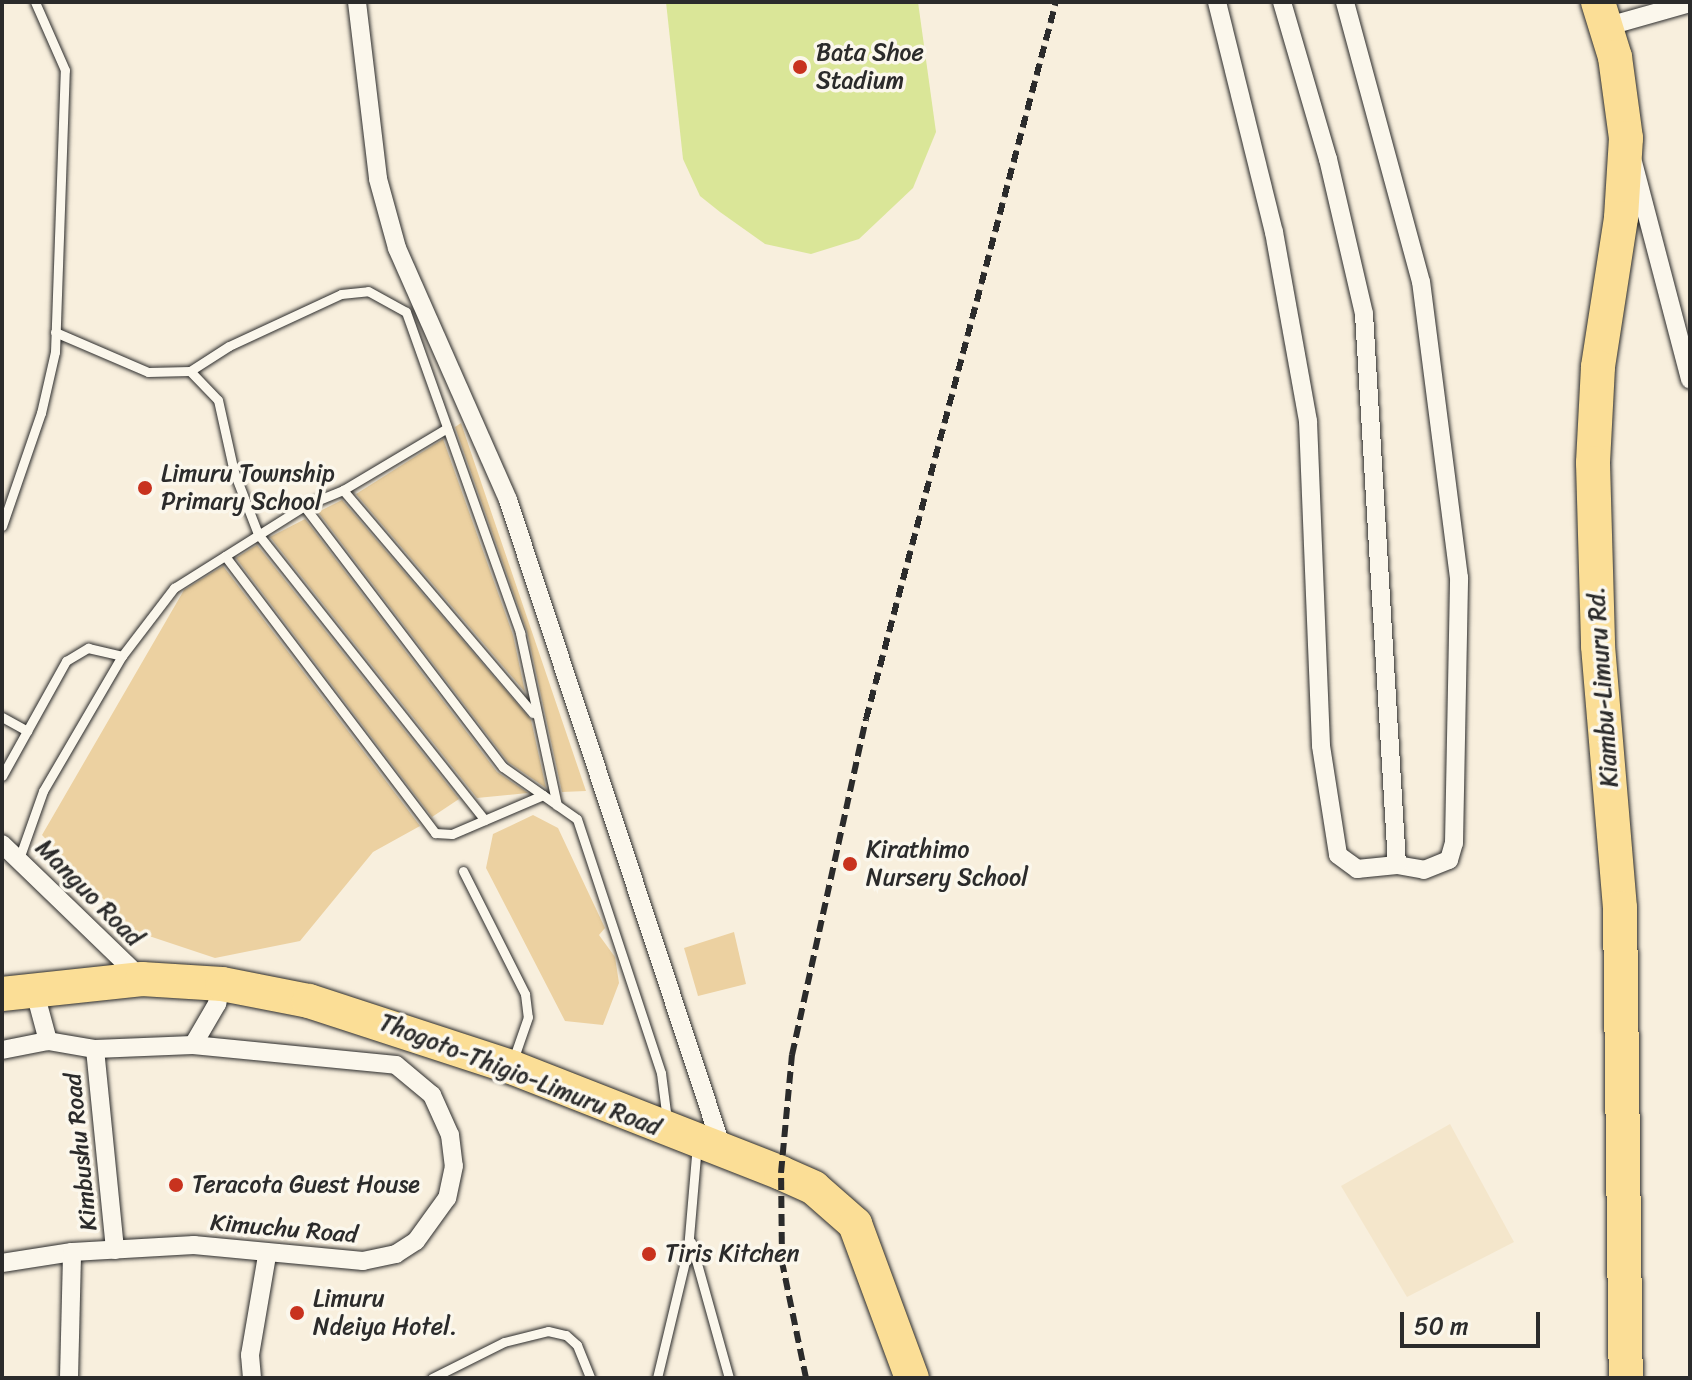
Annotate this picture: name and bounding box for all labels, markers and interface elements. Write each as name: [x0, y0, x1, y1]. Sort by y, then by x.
place label: Bata Shoe Stadium: [816, 39, 924, 95]
marker: Bata Shoe Stadium: [791, 58, 809, 76]
place label: Limuru Township Primary School: [161, 460, 334, 516]
marker: Limuru Township Primary School: [136, 479, 154, 497]
street label: Kiambu-Limuru Rd.: [1582, 586, 1624, 788]
street label: Manguo Road: [30, 834, 148, 952]
place label: Kirathimo Nursery School: [866, 836, 1028, 892]
marker: Kirathimo Nursery School: [841, 855, 859, 873]
street label: Thogoto-Thigio-Limuru Road: [375, 1008, 665, 1142]
street label: Kimbushu Road: [58, 1072, 104, 1232]
place label: Teracota Guest House: [192, 1171, 422, 1199]
marker: Teracota Guest House: [167, 1176, 185, 1194]
street label: Kimuchu Road: [209, 1208, 359, 1250]
place label: Tiris Kitchen: [665, 1240, 800, 1268]
marker: Tiris Kitchen: [640, 1245, 658, 1263]
place label: Limuru Ndeiya Hotel.: [313, 1285, 458, 1341]
scale bar: [1404, 1296, 1544, 1346]
marker: Limuru Ndeiya Hotel.: [288, 1304, 306, 1322]
text: 50 m: [1414, 1305, 1469, 1347]

